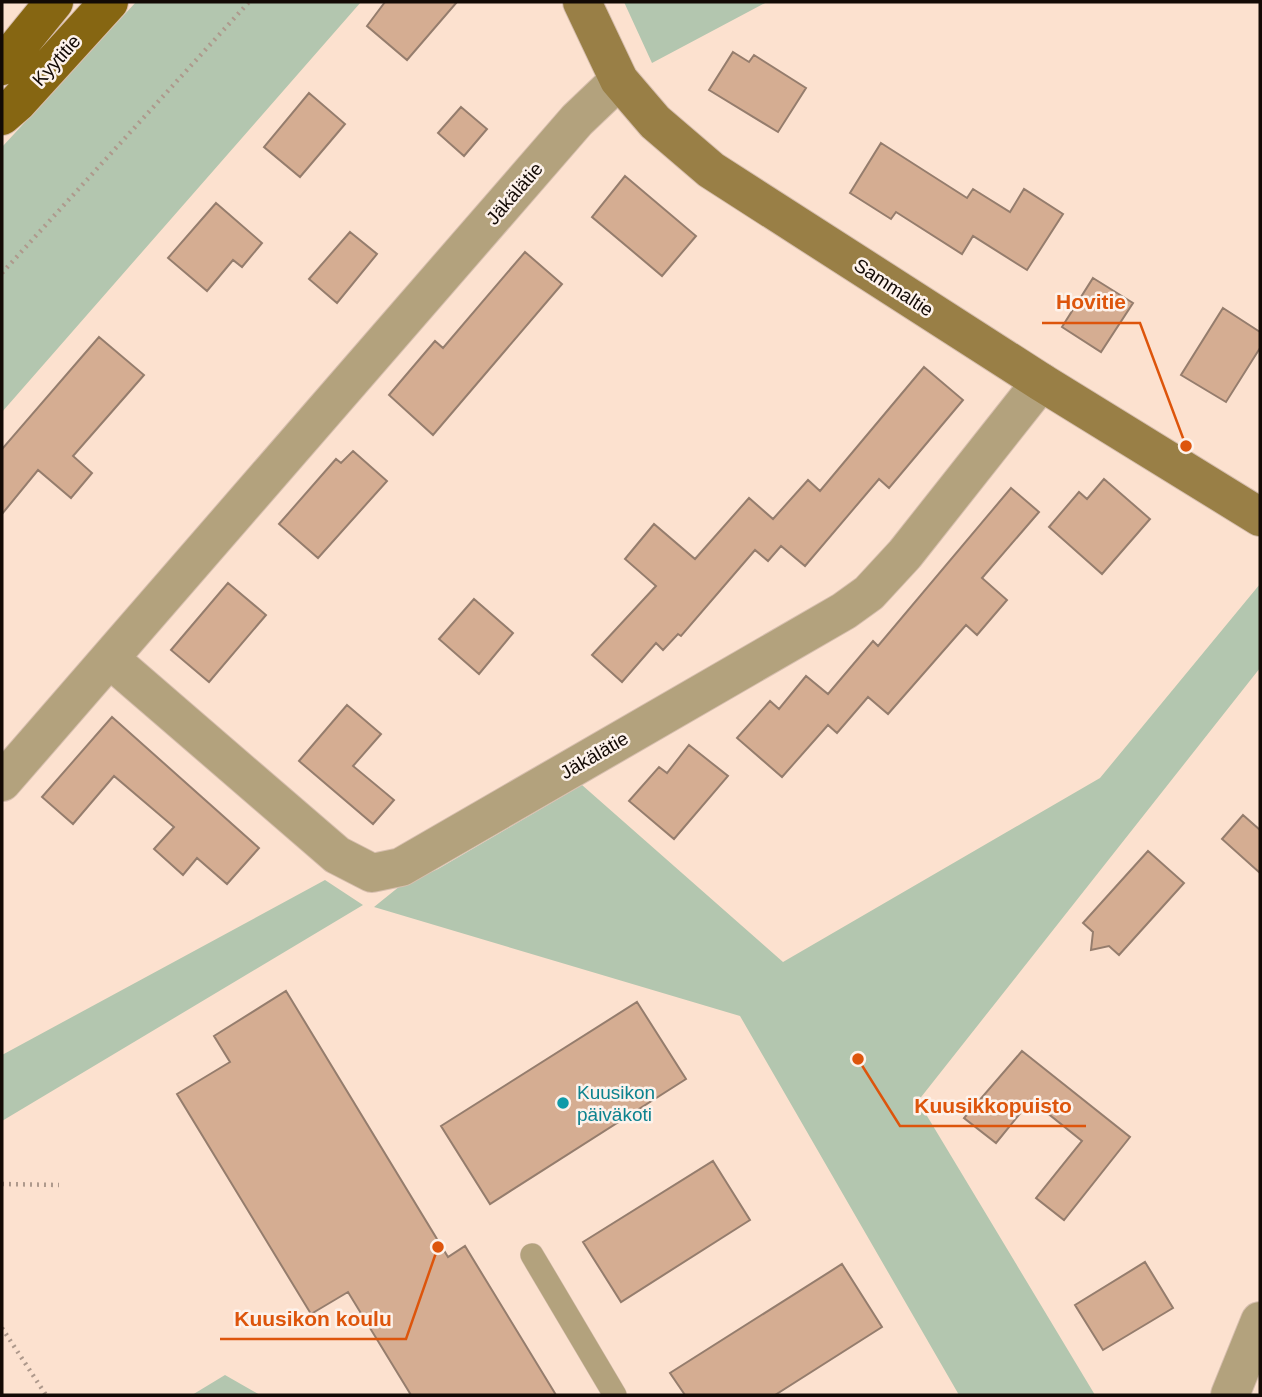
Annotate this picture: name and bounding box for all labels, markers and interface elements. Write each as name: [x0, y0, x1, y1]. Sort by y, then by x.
street label: Kyytitie: [28, 31, 85, 90]
street label: Jäkälätie: [482, 158, 547, 229]
street label: Sammaltie: [850, 254, 937, 321]
callout: Hovitie: [1042, 281, 1140, 323]
text: Hovitie: [1056, 290, 1126, 313]
street label: Jäkälätie: [557, 728, 632, 783]
place label: Kuusikon päiväkoti: [577, 1082, 655, 1125]
callout: Kuusikkopuisto: [900, 1084, 1086, 1126]
text: Kuusikkopuisto: [914, 1094, 1072, 1117]
marker: Kuusikon päiväkoti: [555, 1095, 571, 1111]
callout: Kuusikon koulu: [220, 1297, 406, 1339]
text: Kuusikon koulu: [234, 1307, 392, 1330]

